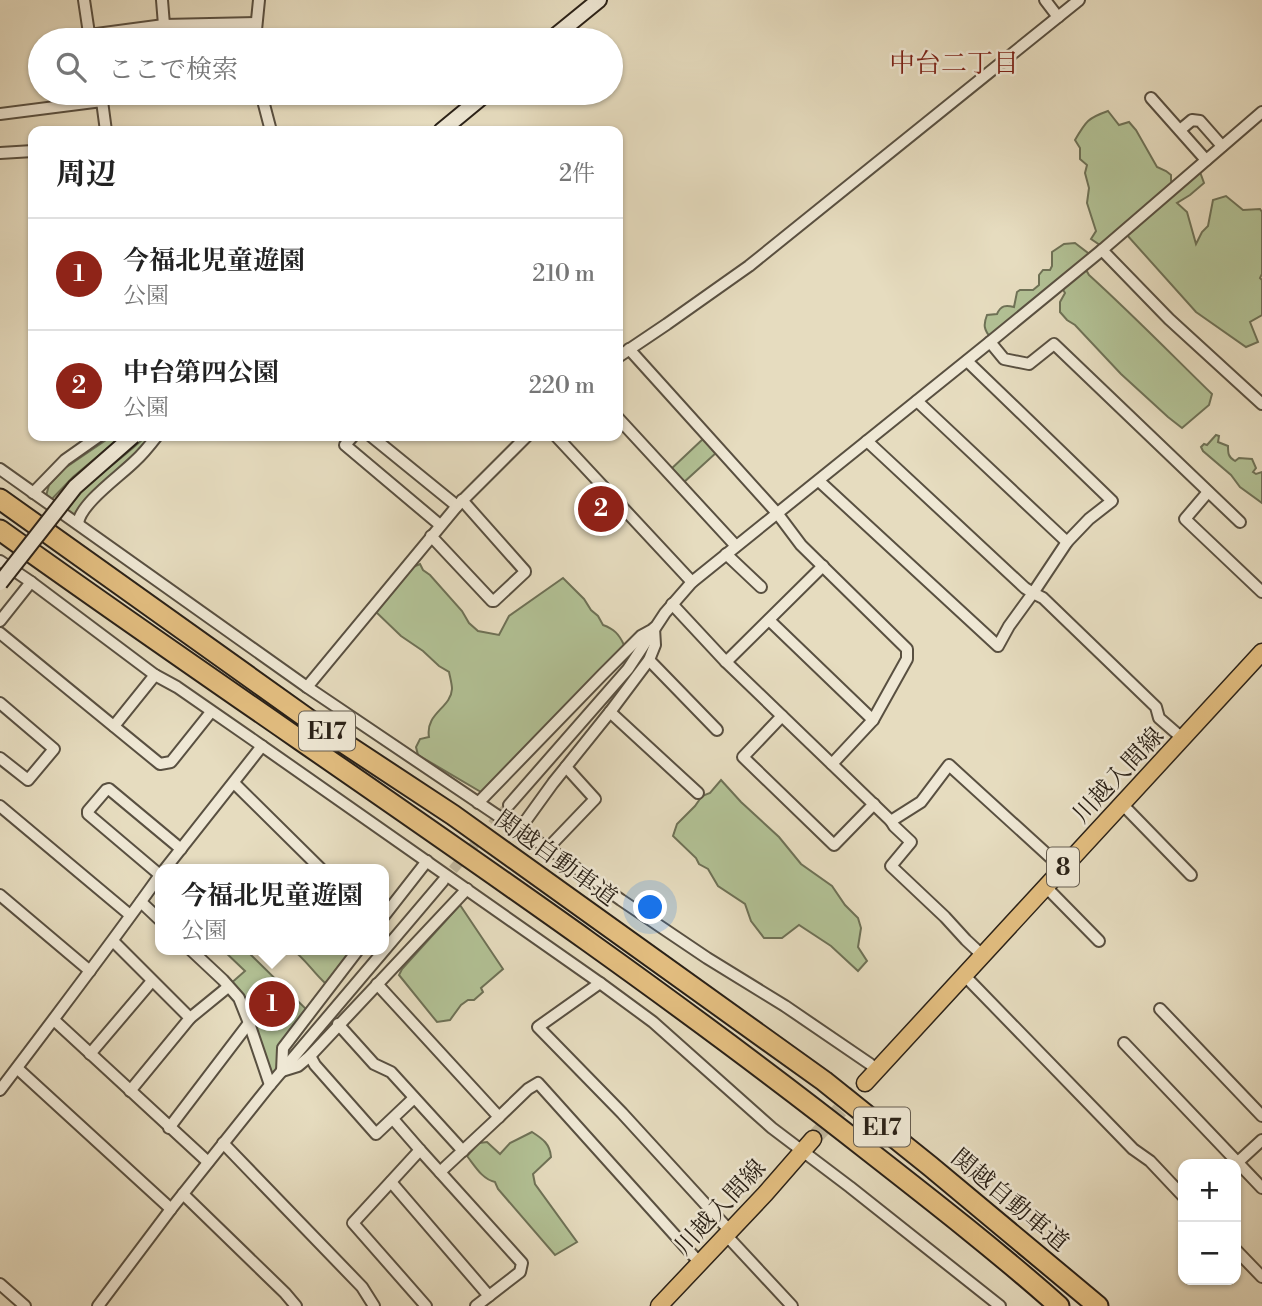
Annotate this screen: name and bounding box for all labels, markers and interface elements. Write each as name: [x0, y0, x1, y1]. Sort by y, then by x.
search box: [28, 28, 623, 105]
icon: search: [52, 48, 90, 86]
district label: 中台二丁目: [889, 48, 1019, 80]
text: ここで検索: [108, 54, 238, 86]
text: 周辺: [56, 156, 116, 194]
text: 2件: [559, 160, 595, 188]
text: 今福北児童遊園: [123, 245, 305, 277]
text: 1: [73, 260, 85, 288]
text: 210 m: [532, 260, 595, 288]
text: 公園: [123, 282, 169, 310]
text: 中台第四公園: [123, 357, 279, 389]
text: 2: [72, 372, 86, 400]
text: 220 m: [529, 372, 595, 400]
text: 公園: [123, 394, 169, 422]
pin: 2: [578, 483, 624, 535]
road number: E17: [299, 712, 355, 750]
street label: 川越入間線: [1067, 722, 1171, 830]
street label: 関越自動車道: [488, 804, 622, 913]
road number: 8: [1047, 848, 1079, 887]
popup: [155, 864, 389, 955]
text: 今福北児童遊園: [181, 880, 363, 912]
your location: [633, 890, 667, 924]
text: 公園: [181, 917, 227, 945]
pin: 1: [249, 978, 295, 1030]
road number: E17: [854, 1108, 910, 1146]
street label: 関越自動車道: [945, 1143, 1074, 1259]
street label: 川越入間線: [669, 1154, 773, 1262]
map controls: [1178, 1159, 1241, 1285]
button: +: [1178, 1159, 1241, 1222]
button: −: [1178, 1222, 1241, 1285]

